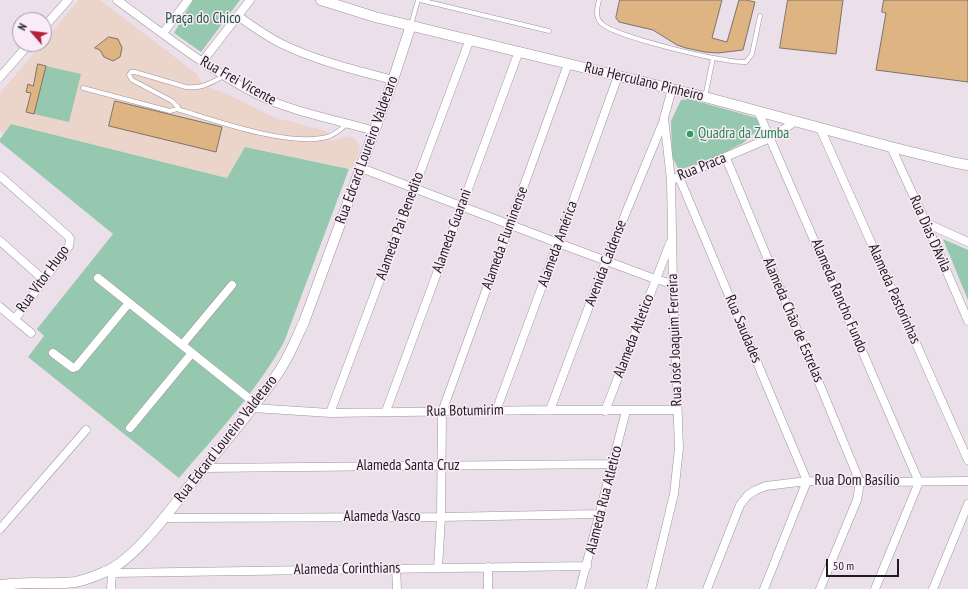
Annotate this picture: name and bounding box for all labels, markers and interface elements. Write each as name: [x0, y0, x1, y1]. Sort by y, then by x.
park label: Praça do Chico: [165, 10, 241, 28]
north arrow: [12, 12, 52, 52]
text: N: [15, 21, 30, 33]
street label: Rua Frei Vicente: [197, 53, 279, 109]
street label: Rua Herculano Pinheiro: [583, 59, 705, 105]
street label: Rua Edcard Loureiro Valdetaro: [332, 74, 402, 226]
place label: Quadra da Zumba: [698, 125, 789, 143]
marker: Quadra da Zumba: [685, 129, 695, 139]
street label: Rua Praca: [675, 149, 729, 185]
street label: Alameda Pai Benedito: [372, 170, 428, 282]
street label: Alameda Fluminense: [478, 184, 532, 292]
street label: Alameda Guarani: [428, 187, 476, 275]
street label: Rua Dias D'Avila: [905, 193, 955, 275]
street label: Alameda América: [534, 199, 582, 289]
street label: Avenida Caldense: [581, 217, 631, 309]
street label: Alameda Rancho Fundo: [807, 236, 871, 356]
street label: Alameda Pastorinhas: [864, 241, 924, 347]
street label: Rua Vitor Hugo: [13, 242, 73, 316]
street label: Alameda Chão de Estrelas: [759, 255, 827, 385]
street label: Rua José Joaquim Ferreira: [664, 273, 686, 407]
street label: Alameda Atletico: [610, 292, 658, 380]
street label: Rua Saudades: [721, 292, 765, 366]
street label: Rua Edcard Loureiro Valdetaro: [171, 372, 281, 506]
street label: Rua Botumirim: [426, 401, 504, 421]
street label: Alameda Rua Atletico: [582, 444, 626, 556]
street label: Alameda Santa Cruz: [356, 457, 460, 475]
street label: Rua Dom Basílio: [815, 472, 899, 490]
street label: Alameda Vasco: [343, 508, 421, 526]
scale bar: [828, 551, 901, 577]
text: 50 m: [833, 558, 854, 573]
street label: Alameda Corinthians: [293, 559, 401, 579]

